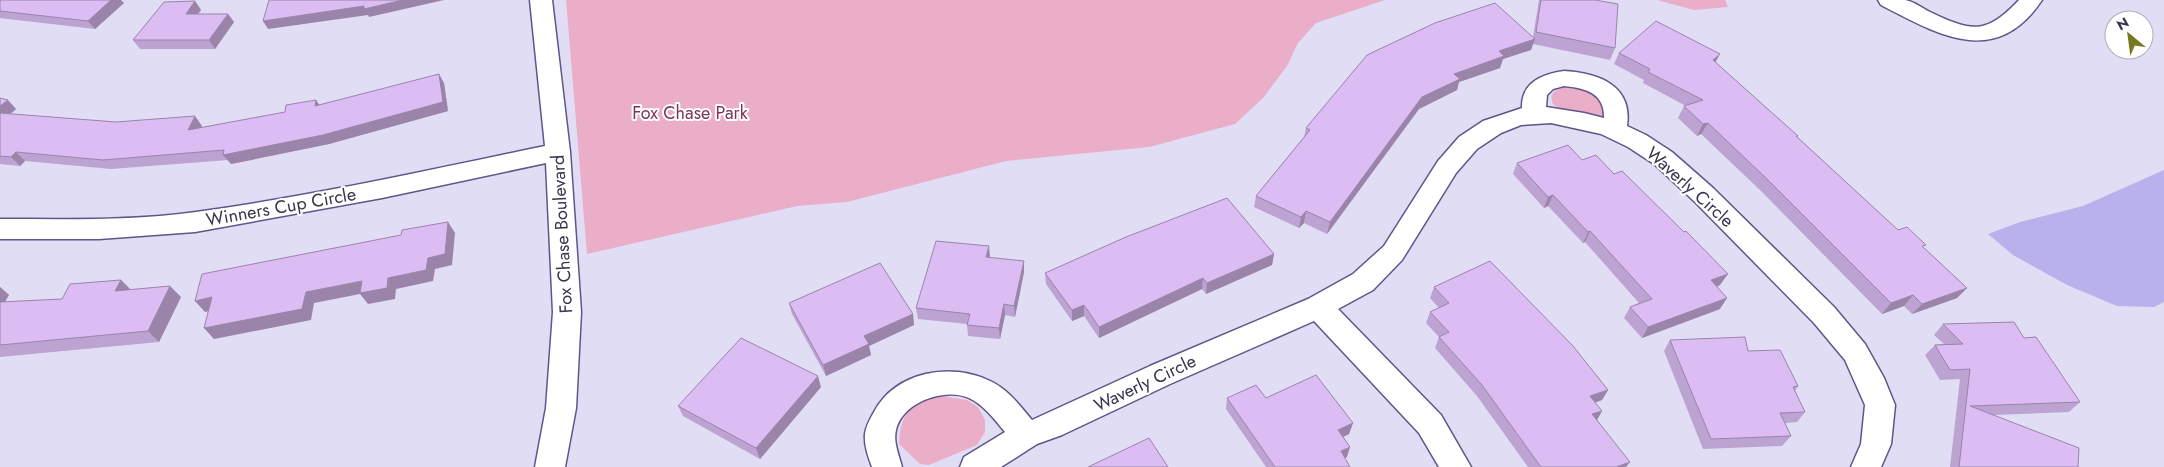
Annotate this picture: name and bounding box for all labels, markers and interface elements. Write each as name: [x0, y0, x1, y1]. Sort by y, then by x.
north arrow: [2104, 10, 2154, 60]
text: N: [2113, 12, 2132, 35]
park label: Fox Chase Park: [632, 100, 748, 126]
street label: Waverly Circle: [1640, 141, 1740, 233]
street label: Fox Chase Boulevard: [545, 154, 579, 314]
street label: Winners Cup Circle: [204, 181, 358, 233]
street label: Waverly Circle: [1090, 348, 1200, 418]

